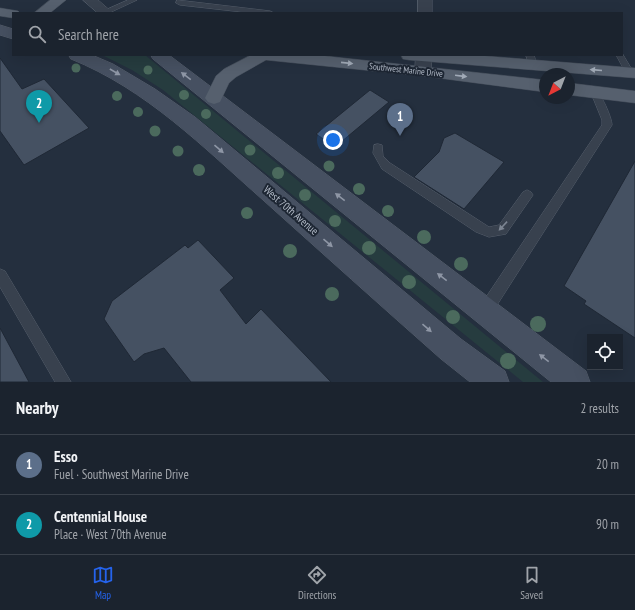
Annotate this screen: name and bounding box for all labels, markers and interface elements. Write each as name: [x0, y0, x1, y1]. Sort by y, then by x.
search box: [12, 12, 623, 56]
icon: search: [26, 23, 48, 45]
text: Search here: [58, 25, 119, 44]
one-way arrow: [341, 60, 353, 67]
street label: Southwest Marine Drive: [369, 60, 444, 79]
one-way arrow: [590, 67, 602, 74]
north arrow: [539, 68, 575, 104]
one-way arrow: [109, 69, 121, 76]
one-way arrow: [180, 72, 191, 81]
one-way arrow: [455, 73, 467, 79]
pin: 2: [26, 90, 52, 123]
pin: 1: [387, 103, 413, 136]
your location: [323, 130, 343, 150]
one-way arrow: [214, 144, 224, 154]
street label: West 70th Avenue: [261, 182, 322, 238]
one-way arrow: [334, 193, 345, 201]
one-way arrow: [499, 221, 508, 231]
one-way arrow: [324, 238, 333, 247]
one-way arrow: [436, 273, 447, 282]
one-way arrow: [421, 323, 432, 332]
map controls: [587, 334, 623, 370]
button: locate: [587, 334, 623, 370]
one-way arrow: [539, 354, 550, 362]
text: Nearby: [16, 397, 59, 419]
text: 2 results: [580, 400, 619, 417]
text: Esso: [54, 447, 78, 466]
text: 1: [26, 456, 32, 473]
text: 20 m: [596, 456, 619, 473]
text: Fuel · Southwest Marine Drive: [54, 466, 189, 483]
text: Centennial House: [54, 507, 147, 526]
text: 2: [26, 516, 32, 533]
text: 90 m: [596, 516, 619, 533]
text: Place · West 70th Avenue: [54, 526, 167, 543]
tab: Map: [92, 564, 114, 602]
tab: Directions: [298, 564, 336, 602]
tab: Saved: [520, 564, 543, 602]

